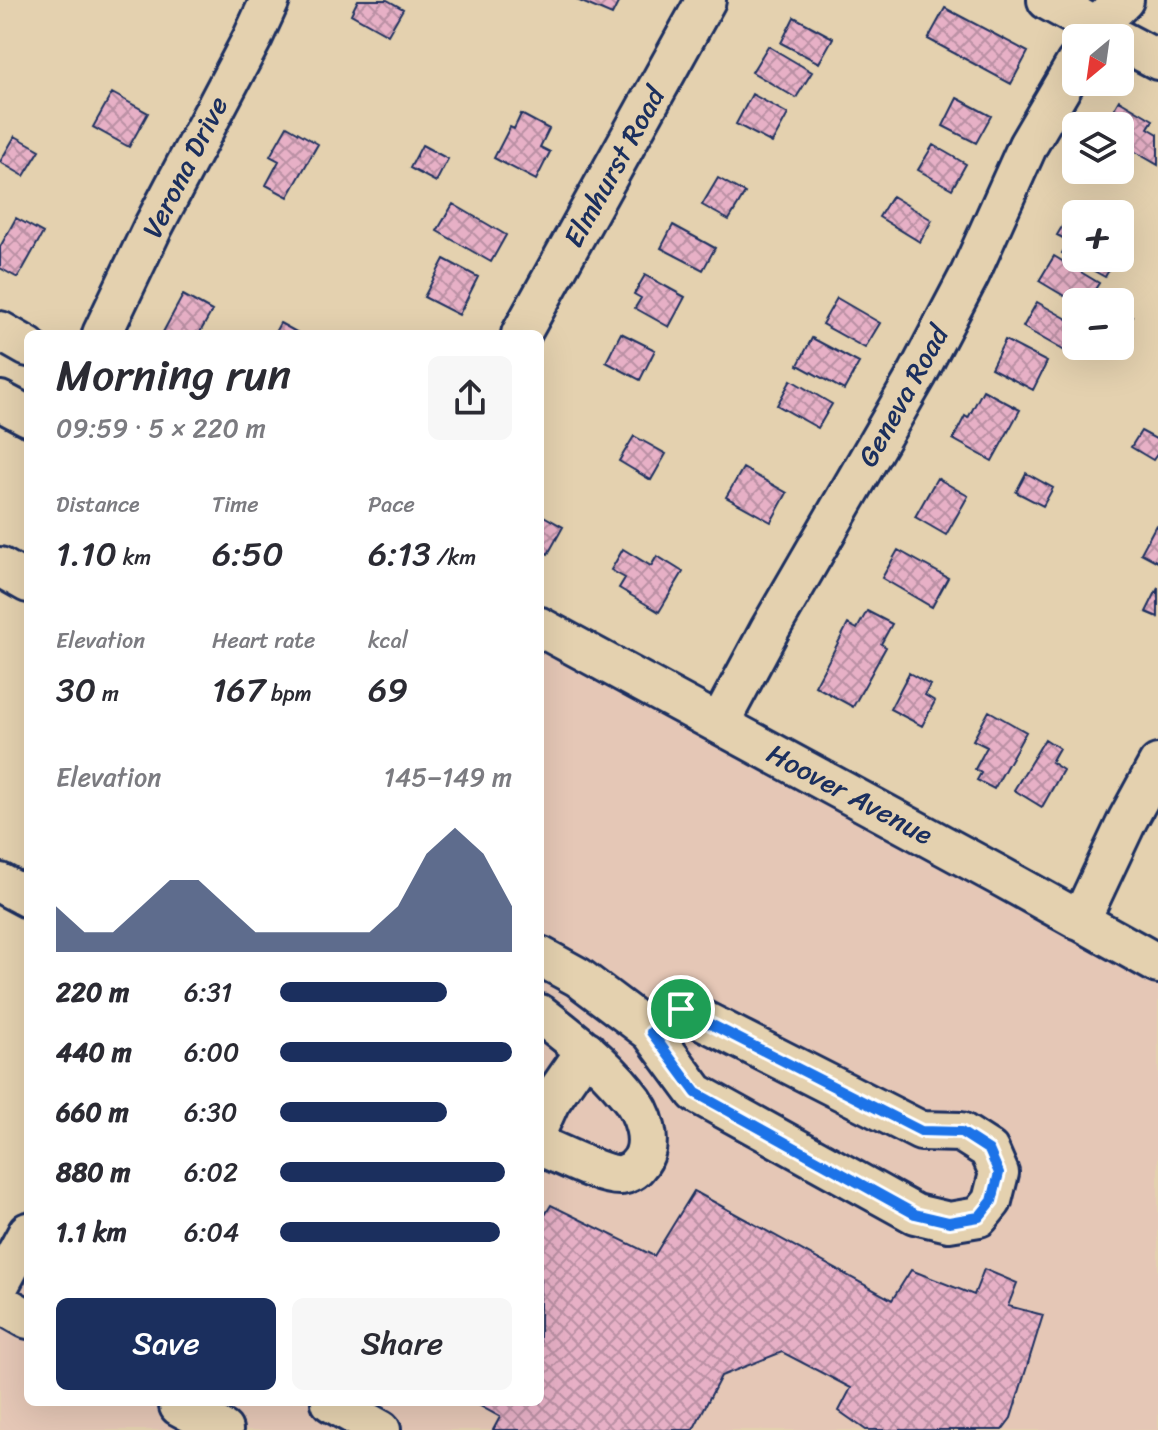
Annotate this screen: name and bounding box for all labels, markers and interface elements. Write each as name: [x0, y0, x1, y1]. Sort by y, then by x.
north arrow: [1062, 24, 1134, 96]
map controls: [1062, 24, 1134, 360]
street label: Elmhurst Road: [550, 75, 680, 257]
street label: Verona Drive: [128, 87, 242, 247]
button: layers: [1062, 112, 1134, 184]
button: +: [1062, 200, 1134, 272]
button: −: [1062, 288, 1134, 360]
street label: Geneva Road: [844, 314, 963, 476]
text: Morning run: [56, 336, 291, 414]
button: share: [428, 356, 512, 440]
text: 09:59 · 5 × 220 m: [56, 405, 266, 451]
text: Distance: [56, 485, 140, 524]
text: Time: [212, 485, 259, 524]
text: Pace: [368, 485, 415, 524]
text: 1.10: [56, 524, 117, 584]
text: 6:50: [212, 524, 284, 584]
text: 6:13: [368, 524, 431, 584]
text: km: [117, 538, 151, 577]
text: /km: [431, 538, 476, 577]
text: Elevation: [56, 621, 145, 660]
text: Heart rate: [212, 621, 315, 660]
text: kcal: [368, 621, 408, 660]
text: 30: [56, 660, 96, 720]
text: 167: [212, 660, 265, 720]
text: 69: [368, 660, 408, 720]
text: m: [96, 674, 119, 713]
text: bpm: [265, 674, 312, 713]
street label: Hoover Avenue: [758, 729, 942, 859]
text: Elevation: [56, 754, 161, 800]
text: 145–149 m: [384, 754, 512, 800]
text: 220 m: [56, 969, 129, 1015]
text: 6:31: [184, 969, 232, 1015]
pin: [647, 975, 715, 1043]
icon: arrive: [659, 987, 703, 1031]
text: 440 m: [56, 1029, 132, 1075]
text: 6:00: [184, 1029, 239, 1075]
text: 660 m: [56, 1089, 129, 1135]
text: 6:30: [184, 1089, 237, 1135]
text: 880 m: [56, 1149, 131, 1195]
text: 6:02: [184, 1149, 238, 1195]
text: 1.1 km: [56, 1209, 127, 1255]
text: 6:04: [184, 1209, 239, 1255]
button: Save: [56, 1298, 276, 1390]
button: Share: [292, 1298, 512, 1390]

